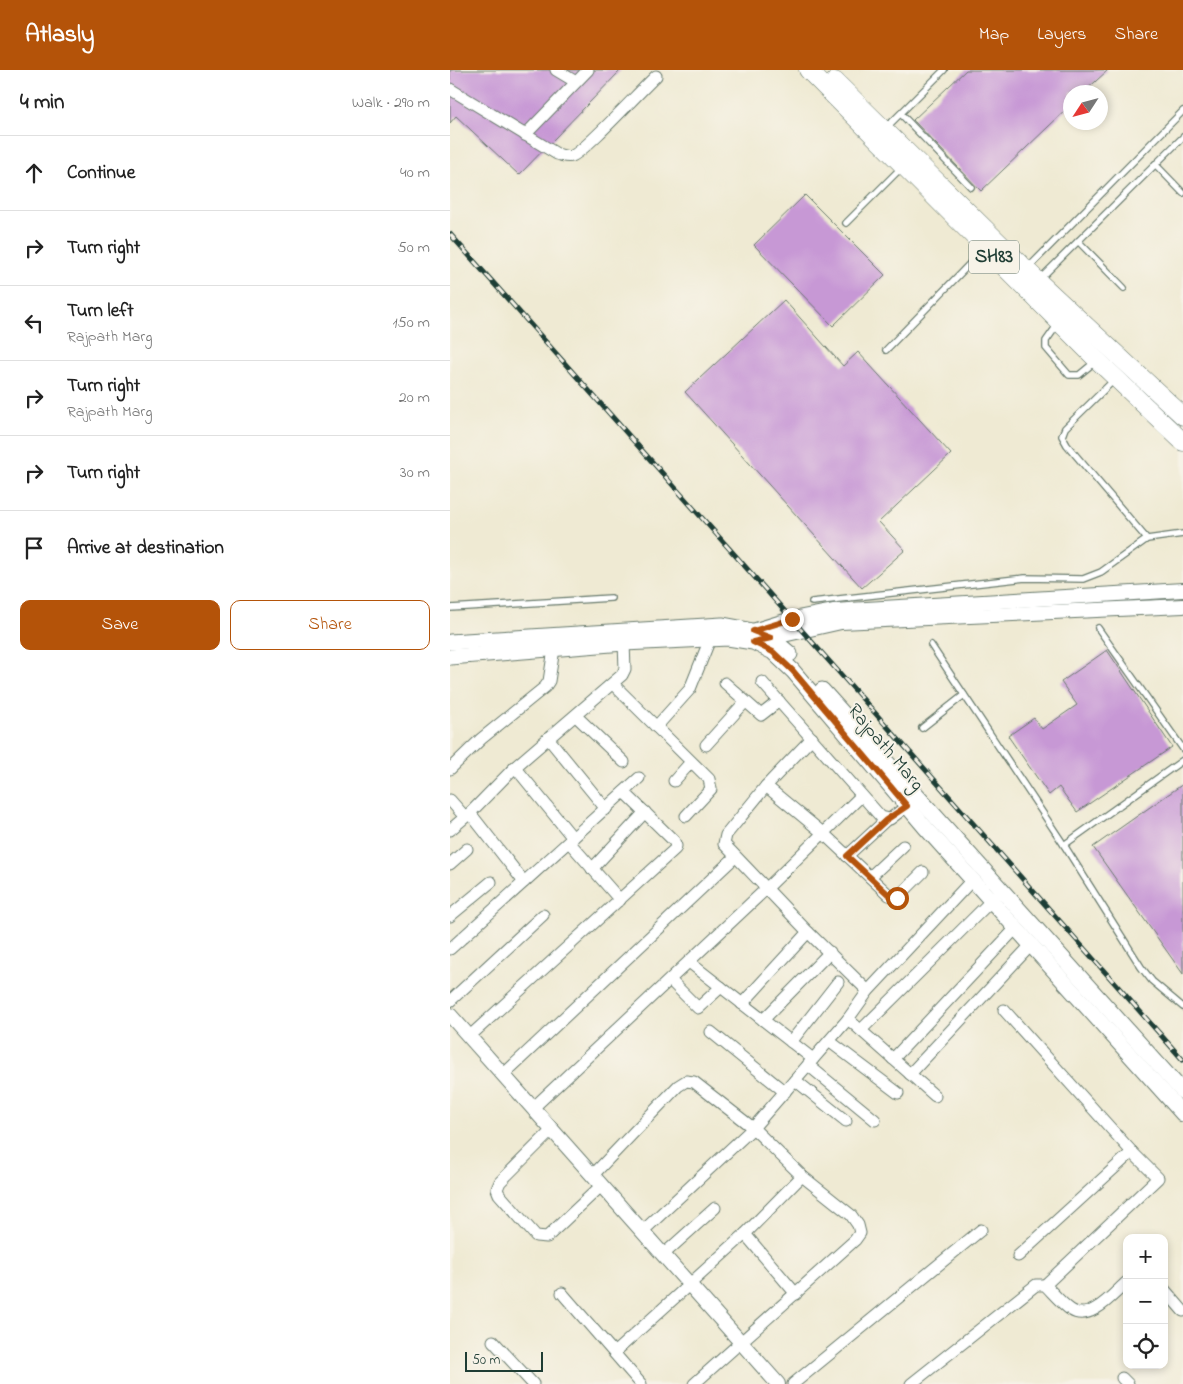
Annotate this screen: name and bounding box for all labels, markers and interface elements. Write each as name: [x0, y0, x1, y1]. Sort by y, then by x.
text: Atlasly: [25, 18, 94, 53]
text: Map: [979, 22, 1009, 48]
text: Layers: [1037, 22, 1087, 48]
text: Share: [1115, 22, 1158, 48]
north arrow: [1063, 85, 1108, 130]
text: 4 min: [20, 88, 64, 118]
text: Walk · 290 m: [352, 91, 430, 115]
icon: ahead: [20, 159, 48, 187]
text: Continue: [67, 160, 135, 187]
text: 40 m: [400, 161, 430, 185]
icon: right: [20, 234, 48, 262]
text: Turn right: [67, 235, 140, 262]
text: 50 m: [398, 236, 430, 260]
road number: SH83: [969, 240, 1019, 273]
text: Turn left: [67, 298, 134, 325]
icon: left: [20, 309, 48, 337]
text: 150 m: [392, 311, 430, 335]
text: Rajpath Marg: [67, 325, 153, 349]
text: Turn right: [67, 373, 140, 400]
icon: right: [20, 384, 48, 412]
text: 20 m: [399, 386, 430, 410]
text: Rajpath Marg: [67, 400, 153, 424]
icon: right: [20, 459, 48, 487]
text: Turn right: [67, 460, 140, 487]
text: 30 m: [400, 461, 430, 485]
icon: arrive: [20, 534, 48, 562]
text: Arrive at destination: [67, 535, 224, 562]
button: Save: [20, 600, 220, 650]
button: Share: [230, 600, 430, 650]
route end: [781, 608, 804, 631]
street label: Rajpath Marg: [839, 698, 930, 799]
route start: [886, 887, 909, 910]
map controls: [1123, 1234, 1168, 1369]
button: +: [1123, 1234, 1168, 1279]
button: −: [1123, 1279, 1168, 1324]
button: locate: [1123, 1324, 1168, 1369]
scale bar: [465, 1349, 542, 1372]
text: 50 m: [472, 1350, 500, 1371]

